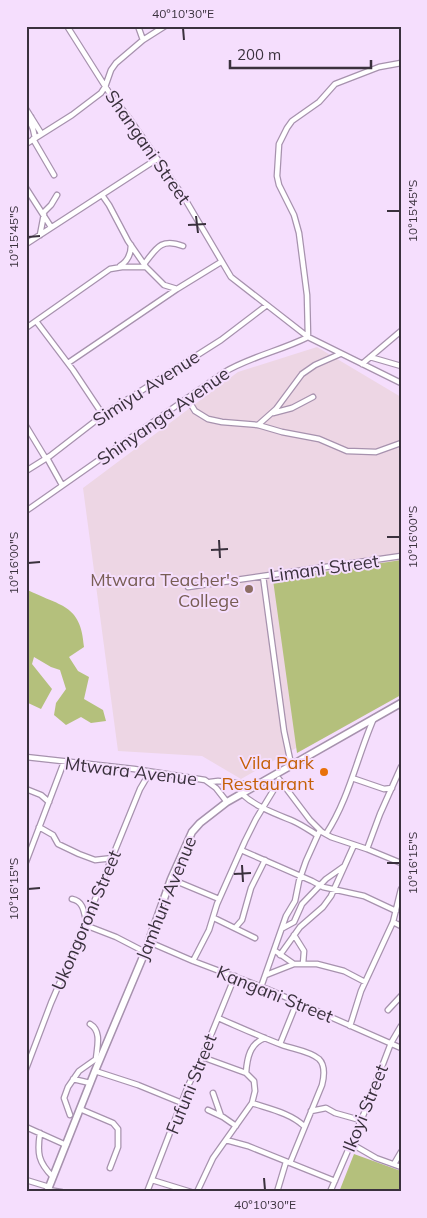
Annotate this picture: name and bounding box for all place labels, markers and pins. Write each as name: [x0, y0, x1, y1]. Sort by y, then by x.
place label: Mtwara Teacher's College: [90, 568, 239, 612]
marker: Mtwara Teacher's College: [243, 583, 255, 595]
place label: Vila Park Restaurant: [222, 751, 315, 795]
marker: Vila Park Restaurant: [318, 766, 330, 778]

